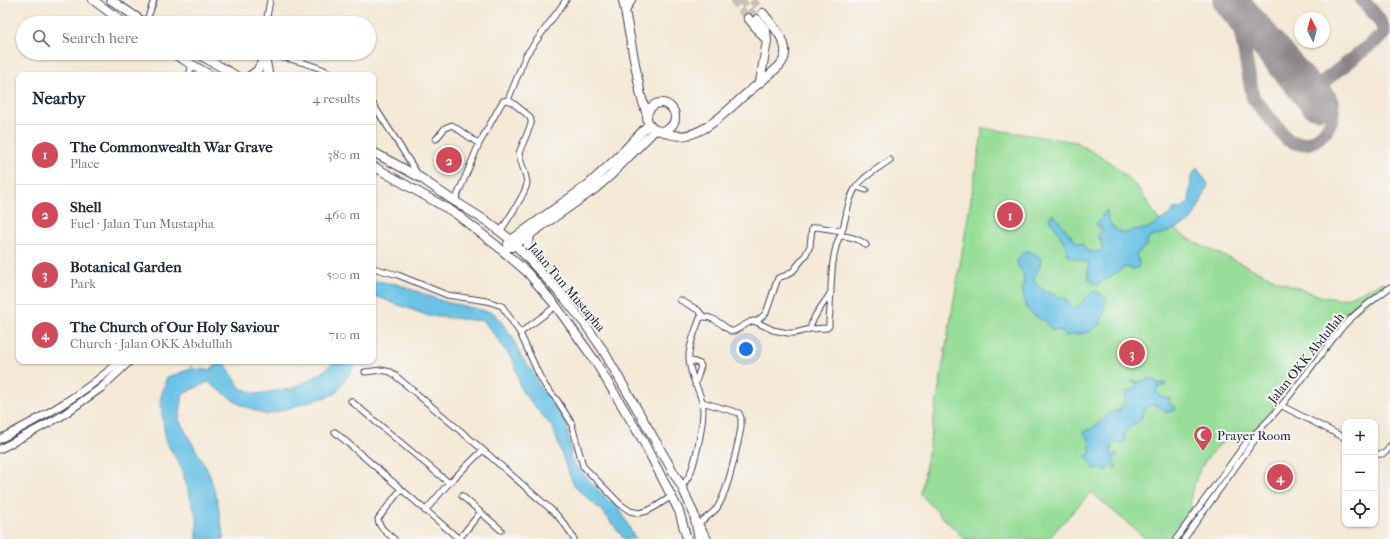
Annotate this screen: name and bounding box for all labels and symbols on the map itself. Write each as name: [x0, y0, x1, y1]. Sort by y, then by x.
north arrow: [1294, 12, 1330, 48]
pin: 2: [436, 145, 462, 175]
pin: 1: [997, 200, 1023, 230]
street label: Jalan Tun Mustapha: [525, 239, 609, 335]
street label: Jalan OKK Abdullah: [1264, 309, 1348, 407]
pin: 3: [1119, 338, 1145, 368]
your location: [736, 339, 756, 359]
mosque icon: Prayer Room: [1192, 424, 1214, 452]
place label: Prayer Room: [1217, 428, 1291, 443]
pin: 4: [1267, 462, 1293, 492]

